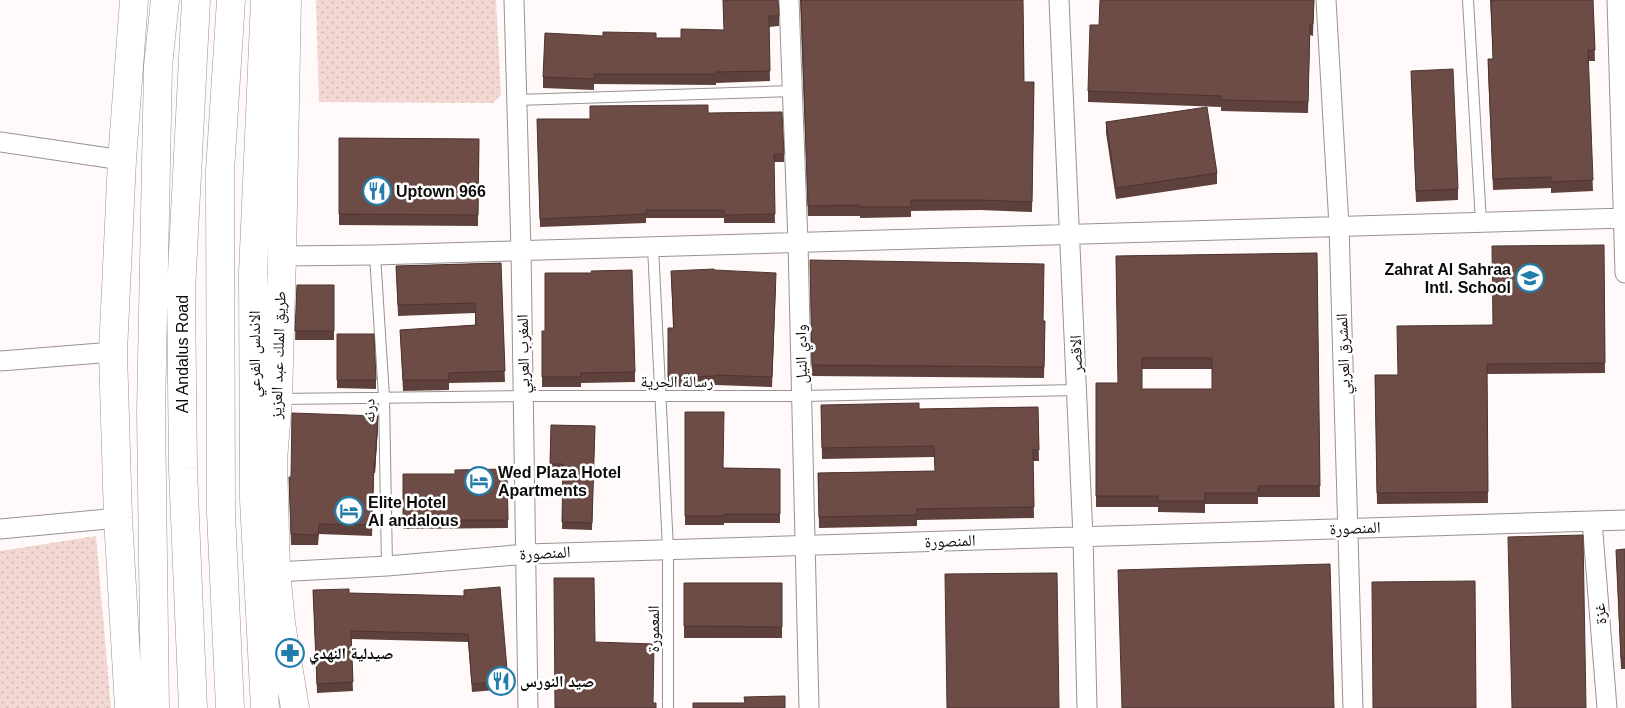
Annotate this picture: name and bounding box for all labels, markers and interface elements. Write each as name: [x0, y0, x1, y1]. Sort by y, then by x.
restaurant icon: Uptown 966: [362, 176, 392, 206]
place label: Uptown 966: [396, 183, 486, 200]
place label: Zahrat Al Sahraa Intl. School: [1384, 261, 1511, 296]
school or university icon: Zahrat Al Sahraa Intl. School: [1515, 263, 1545, 293]
street label: طريق الملك عبد العزيز: [267, 291, 291, 420]
street label: Al Andalus Road: [174, 295, 191, 413]
street label: الاندلس الفرعي: [246, 310, 267, 398]
street label: المشرق العربي: [1333, 313, 1357, 395]
street label: المغرب العربي: [514, 314, 536, 394]
street label: وادي النيل: [792, 324, 814, 384]
street label: الاقصر: [1067, 335, 1086, 374]
street label: رسالة الحرية: [641, 373, 713, 391]
street label: درنه: [360, 399, 379, 423]
place label: Wed Plaza Hotel Apartments: [498, 464, 621, 499]
hotel icon: Wed Plaza Hotel Apartments: [464, 466, 494, 496]
place label: Elite Hotel Al andalous: [368, 494, 459, 529]
hotel icon: Elite Hotel Al andalous: [334, 496, 364, 526]
street label: المنصورة: [1329, 519, 1381, 538]
street label: المنصورة: [924, 532, 976, 551]
street label: المنصورة: [519, 543, 571, 564]
street label: غزة: [1591, 603, 1610, 625]
street label: المعمورة: [645, 605, 663, 653]
pharmacy icon: صيدلية النهدي: [275, 638, 305, 668]
place label: صيدلية النهدي: [309, 645, 393, 665]
restaurant icon: صيد النورس: [486, 666, 516, 696]
place label: صيد النورس: [520, 673, 594, 691]

